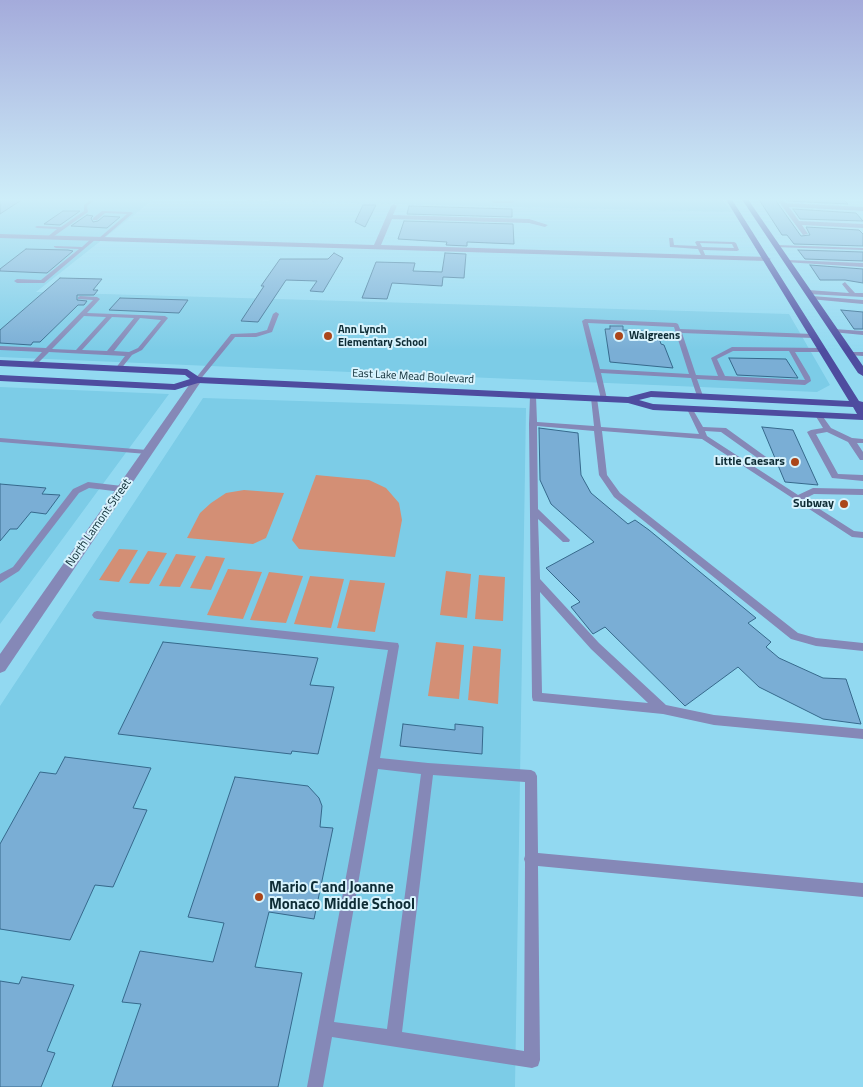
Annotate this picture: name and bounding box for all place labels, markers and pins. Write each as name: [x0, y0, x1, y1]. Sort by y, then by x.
place label: Ann Lynch Elementary School: [338, 323, 427, 349]
place label: Walgreens: [629, 329, 680, 343]
marker: Ann Lynch Elementary School: [322, 330, 334, 342]
marker: Walgreens: [613, 330, 625, 342]
place label: Little Caesars: [715, 455, 785, 469]
marker: Little Caesars: [789, 456, 801, 468]
place label: Subway: [793, 497, 834, 511]
marker: Subway: [838, 498, 850, 510]
place label: Mario C and Joanne Monaco Middle School: [269, 879, 415, 914]
marker: Mario C and Joanne Monaco Middle School: [253, 891, 265, 903]

